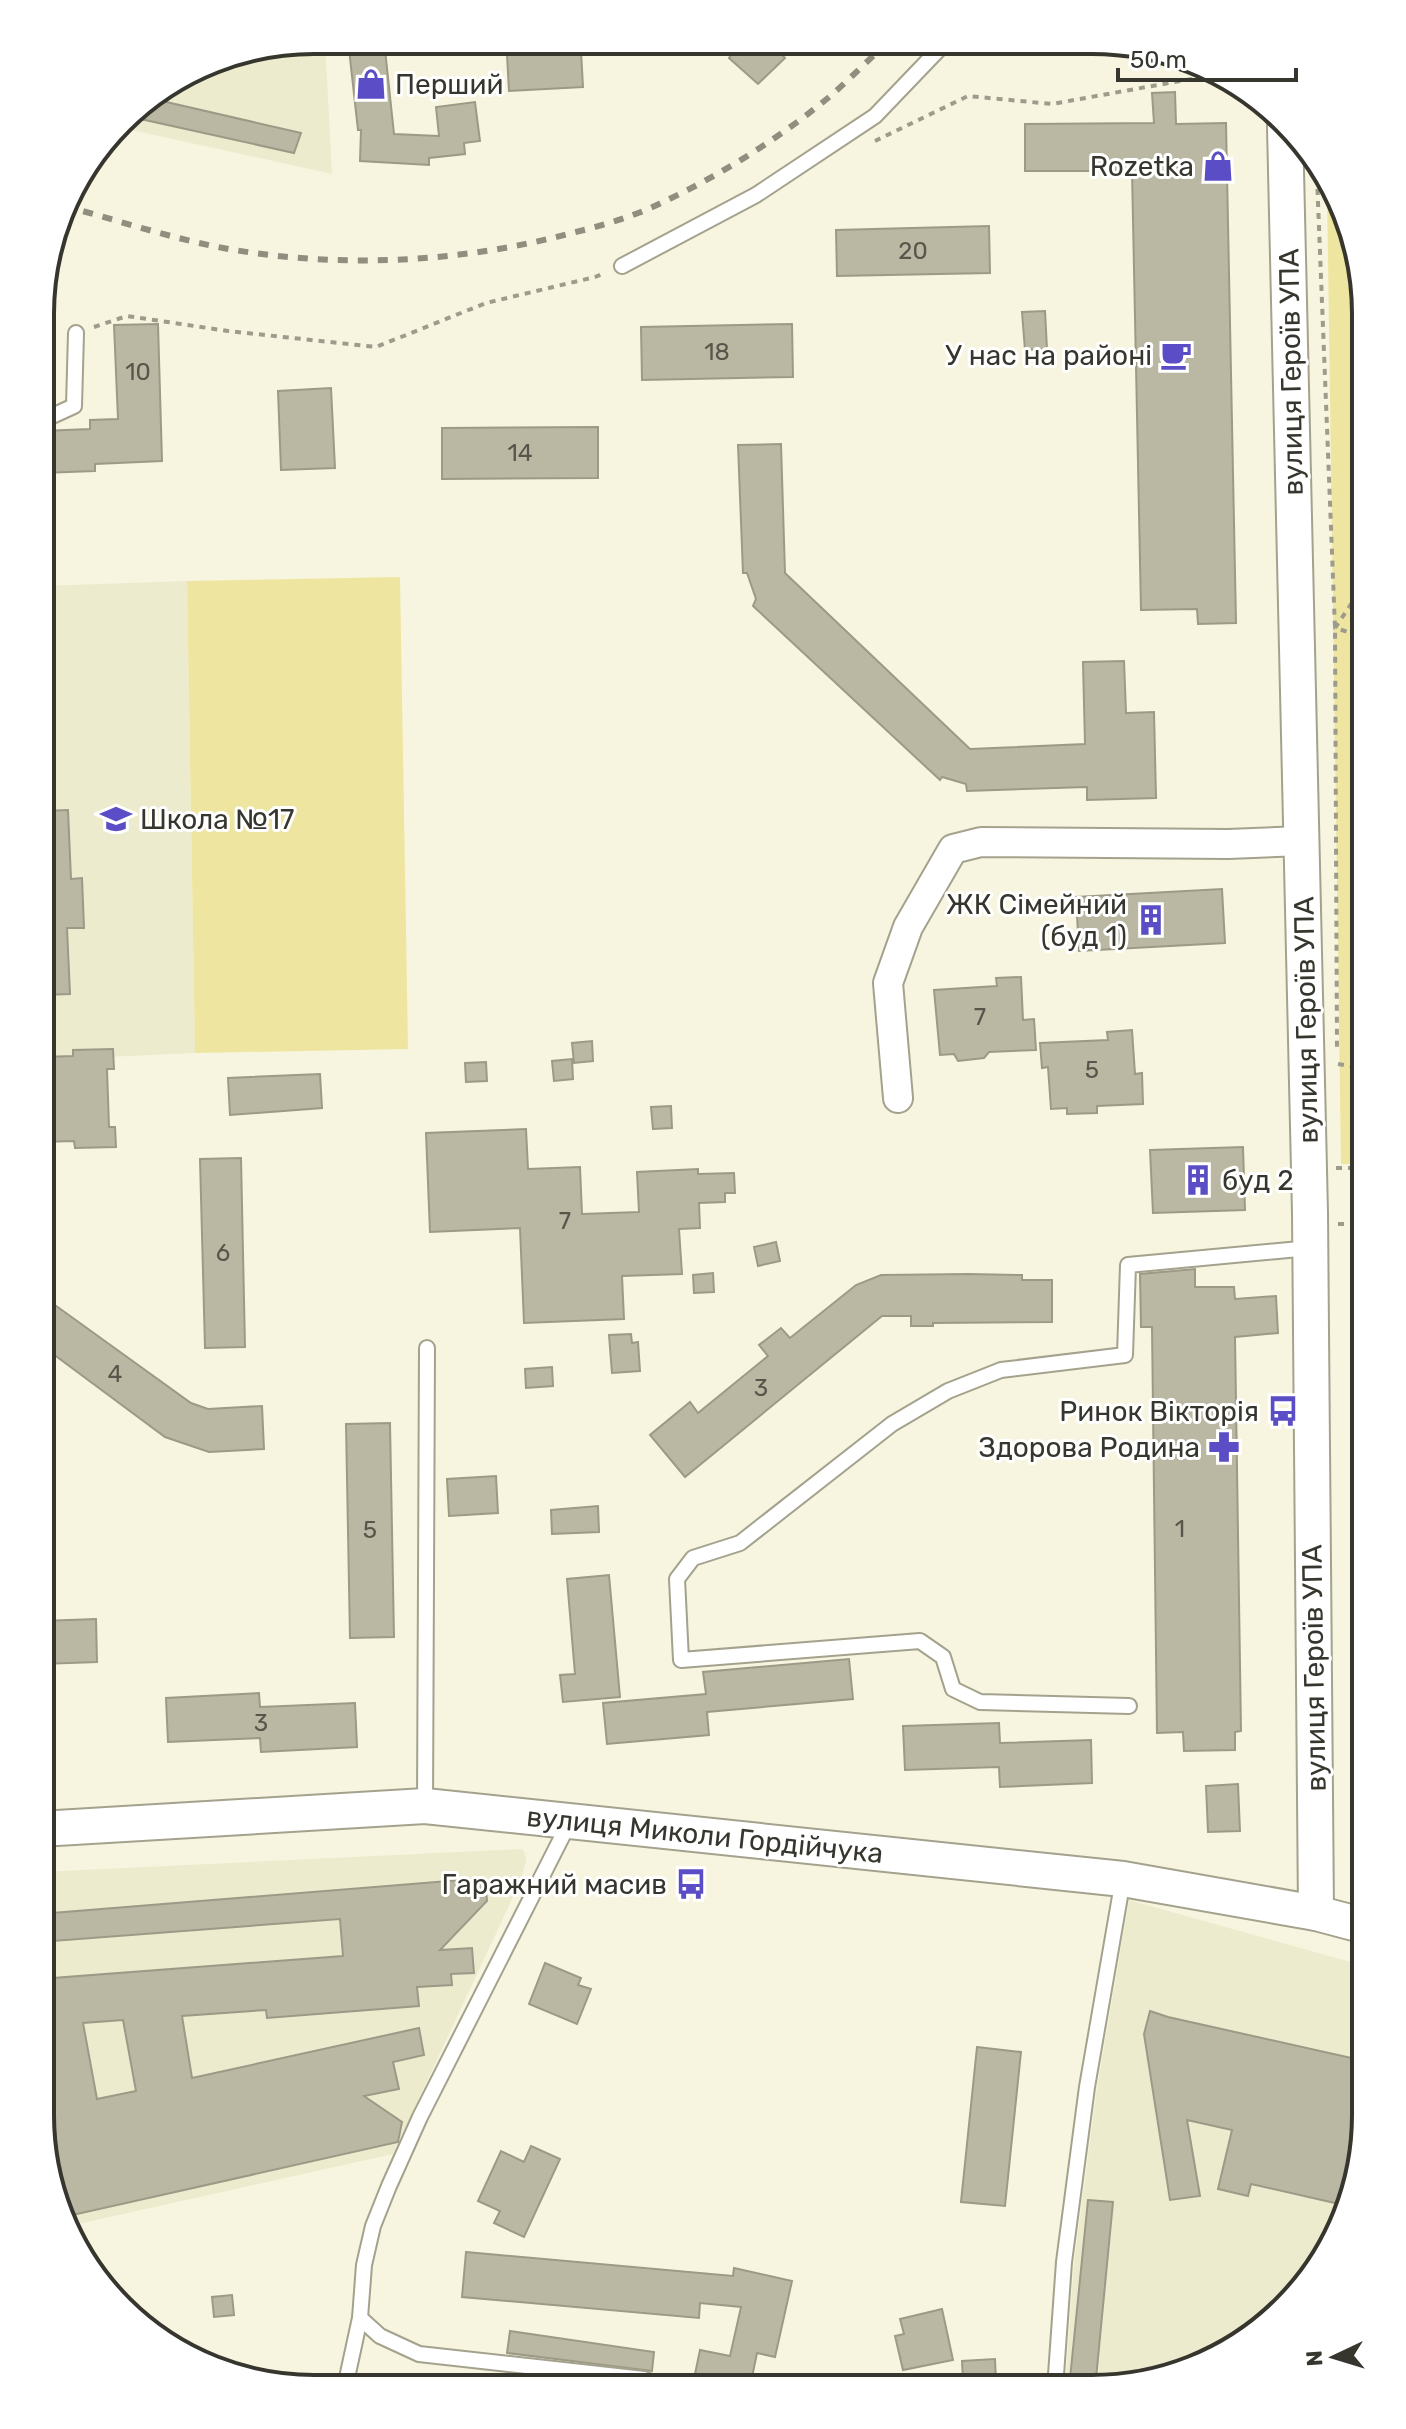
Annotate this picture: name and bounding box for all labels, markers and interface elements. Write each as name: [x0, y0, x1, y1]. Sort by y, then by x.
scale bar: [1118, 32, 1296, 82]
text: 50 m: [1130, 46, 1187, 74]
shop icon: Перший: [354, 67, 388, 101]
place label: Перший: [395, 68, 504, 101]
shop icon: Rozetka: [1201, 149, 1235, 183]
place label: Rozetka: [1090, 150, 1194, 183]
house number: 20: [898, 237, 928, 265]
street label: вулиця Героїв УПА: [1272, 248, 1310, 496]
house number: 18: [704, 338, 730, 366]
cafe icon: У нас на районі: [1159, 338, 1193, 372]
place label: У нас на районі: [945, 339, 1152, 372]
house number: 10: [125, 358, 151, 386]
house number: 14: [507, 439, 533, 467]
school or university icon: Школа №17: [99, 802, 133, 836]
place label: Школа №17: [140, 803, 294, 836]
place label: ЖК Сімейний (буд 1): [946, 888, 1127, 953]
street label: вулиця Героїв УПА: [1287, 896, 1325, 1144]
building icon: ЖК Сімейний (буд 1): [1134, 903, 1168, 937]
house number: 7: [974, 1003, 986, 1031]
house number: 5: [1085, 1056, 1099, 1084]
building icon: буд 2: [1181, 1163, 1215, 1197]
place label: буд 2: [1222, 1164, 1294, 1197]
house number: 7: [559, 1207, 571, 1235]
house number: 6: [216, 1239, 230, 1267]
house number: 4: [108, 1360, 123, 1388]
house number: 3: [754, 1374, 768, 1402]
bus stop icon: Ринок Вікторія: [1266, 1394, 1300, 1428]
place label: Ринок Вікторія: [1059, 1395, 1259, 1428]
pharmacy icon: Здорова Родина: [1207, 1430, 1241, 1464]
place label: Здорова Родина: [979, 1431, 1200, 1464]
house number: 1: [1175, 1515, 1185, 1543]
house number: 5: [363, 1516, 377, 1544]
street label: вулиця Героїв УПА: [1295, 1544, 1333, 1792]
house number: 3: [254, 1709, 268, 1737]
street label: вулиця Миколи Гордійчука: [525, 1800, 885, 1870]
bus stop icon: Гаражний масив: [674, 1867, 708, 1901]
place label: Гаражний масив: [442, 1868, 667, 1901]
north arrow: [1294, 2317, 1374, 2397]
text: N: [1301, 2350, 1329, 2367]

